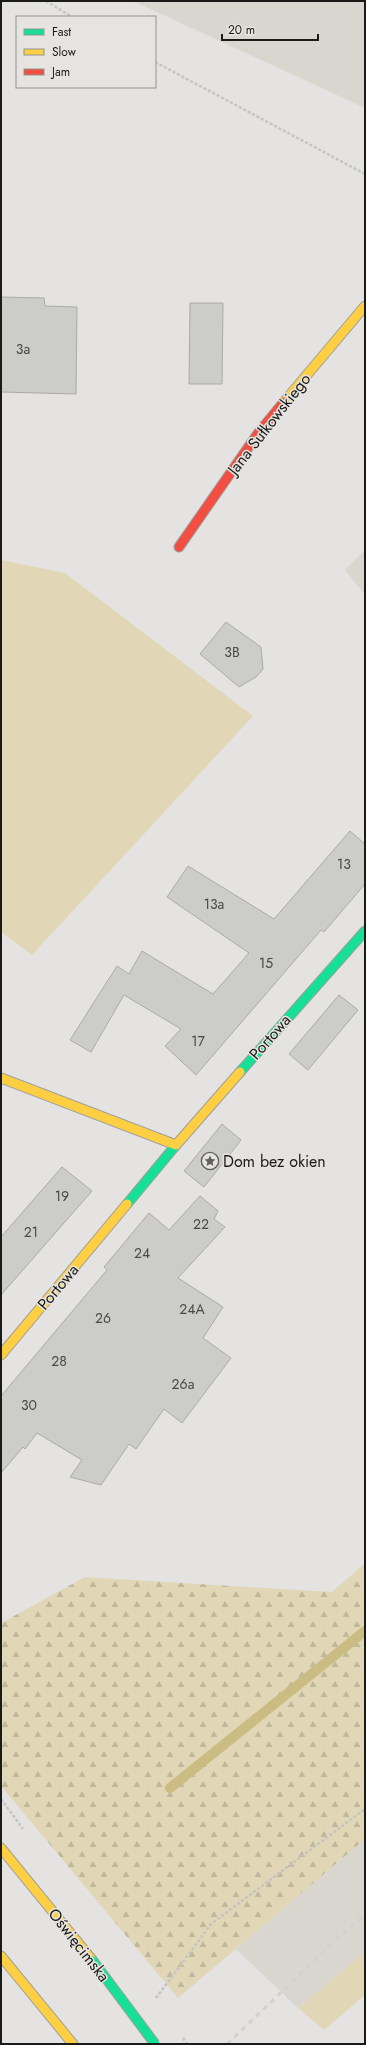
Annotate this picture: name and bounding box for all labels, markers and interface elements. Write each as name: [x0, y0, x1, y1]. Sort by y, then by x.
legend: [16, 16, 156, 88]
scale bar: [222, 16, 318, 42]
text: 20 m: [228, 21, 255, 39]
text: Fast: [52, 23, 71, 41]
text: Slow: [52, 43, 77, 61]
text: Jam: [50, 63, 70, 81]
house number: 3a: [16, 339, 30, 359]
street label: Jana Sułkowskiego: [221, 368, 316, 481]
house number: 3B: [224, 642, 240, 662]
house number: 13: [337, 854, 351, 874]
house number: 13a: [204, 894, 224, 914]
house number: 15: [259, 953, 273, 973]
street label: Portowa: [244, 1009, 296, 1065]
house number: 17: [191, 1031, 205, 1051]
place label: Dom bez okien: [223, 1150, 326, 1173]
place icon: Dom bez okien: [200, 1151, 220, 1171]
house number: 19: [55, 1186, 69, 1206]
house number: 22: [193, 1214, 209, 1234]
house number: 21: [24, 1222, 38, 1242]
house number: 24: [134, 1243, 150, 1263]
street label: Portowa: [32, 1259, 84, 1315]
house number: 24A: [179, 1299, 205, 1319]
house number: 26: [95, 1308, 111, 1328]
house number: 28: [51, 1351, 67, 1371]
house number: 26a: [172, 1374, 194, 1394]
house number: 30: [21, 1395, 37, 1415]
street label: Oświęcimska: [43, 1903, 115, 1987]

